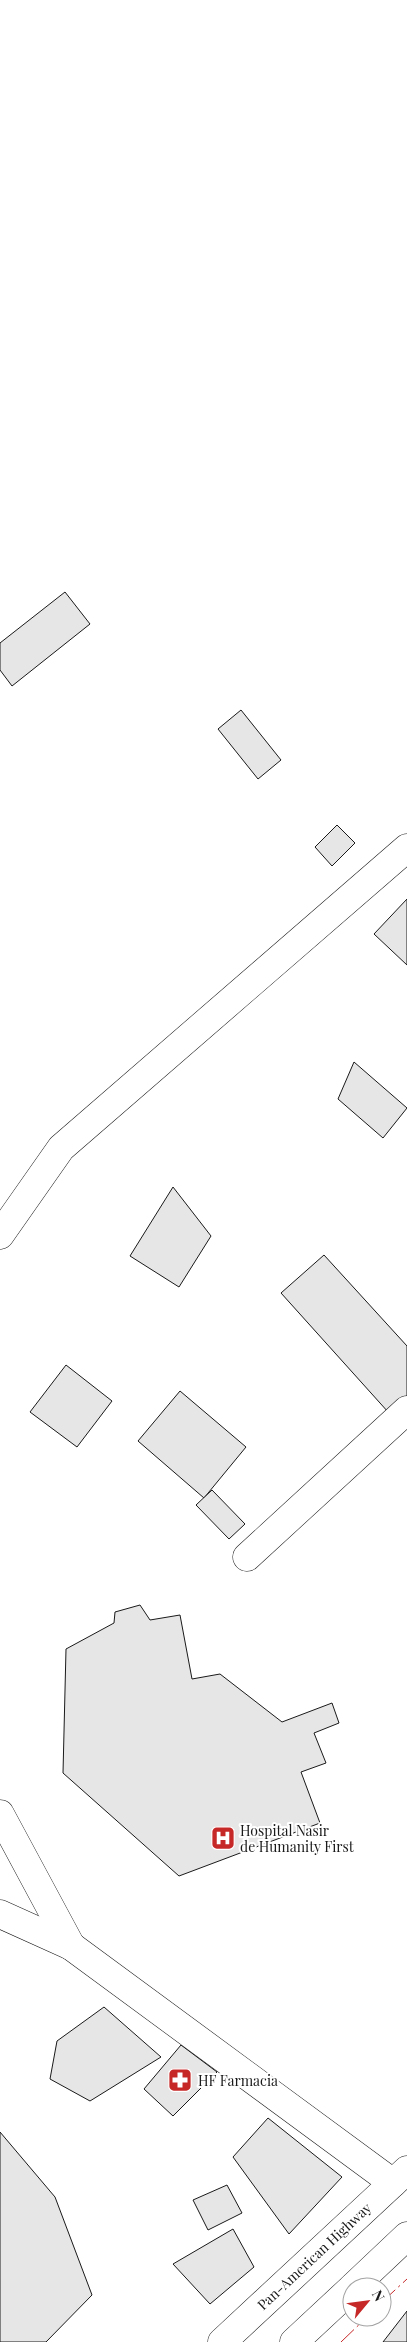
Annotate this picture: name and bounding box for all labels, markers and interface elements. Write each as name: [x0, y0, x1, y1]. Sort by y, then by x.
place label: Hospital Nasir de Humanity First: [240, 1821, 355, 1856]
hospital icon: Hospital Nasir de Humanity First: [210, 1825, 236, 1851]
pharmacy icon: HF Farmacia: [167, 2067, 193, 2093]
place label: HF Farmacia: [198, 2071, 278, 2090]
street label: Pan-American Highway: [253, 2198, 375, 2314]
north arrow: [342, 2277, 392, 2327]
text: N: [368, 2286, 390, 2304]

